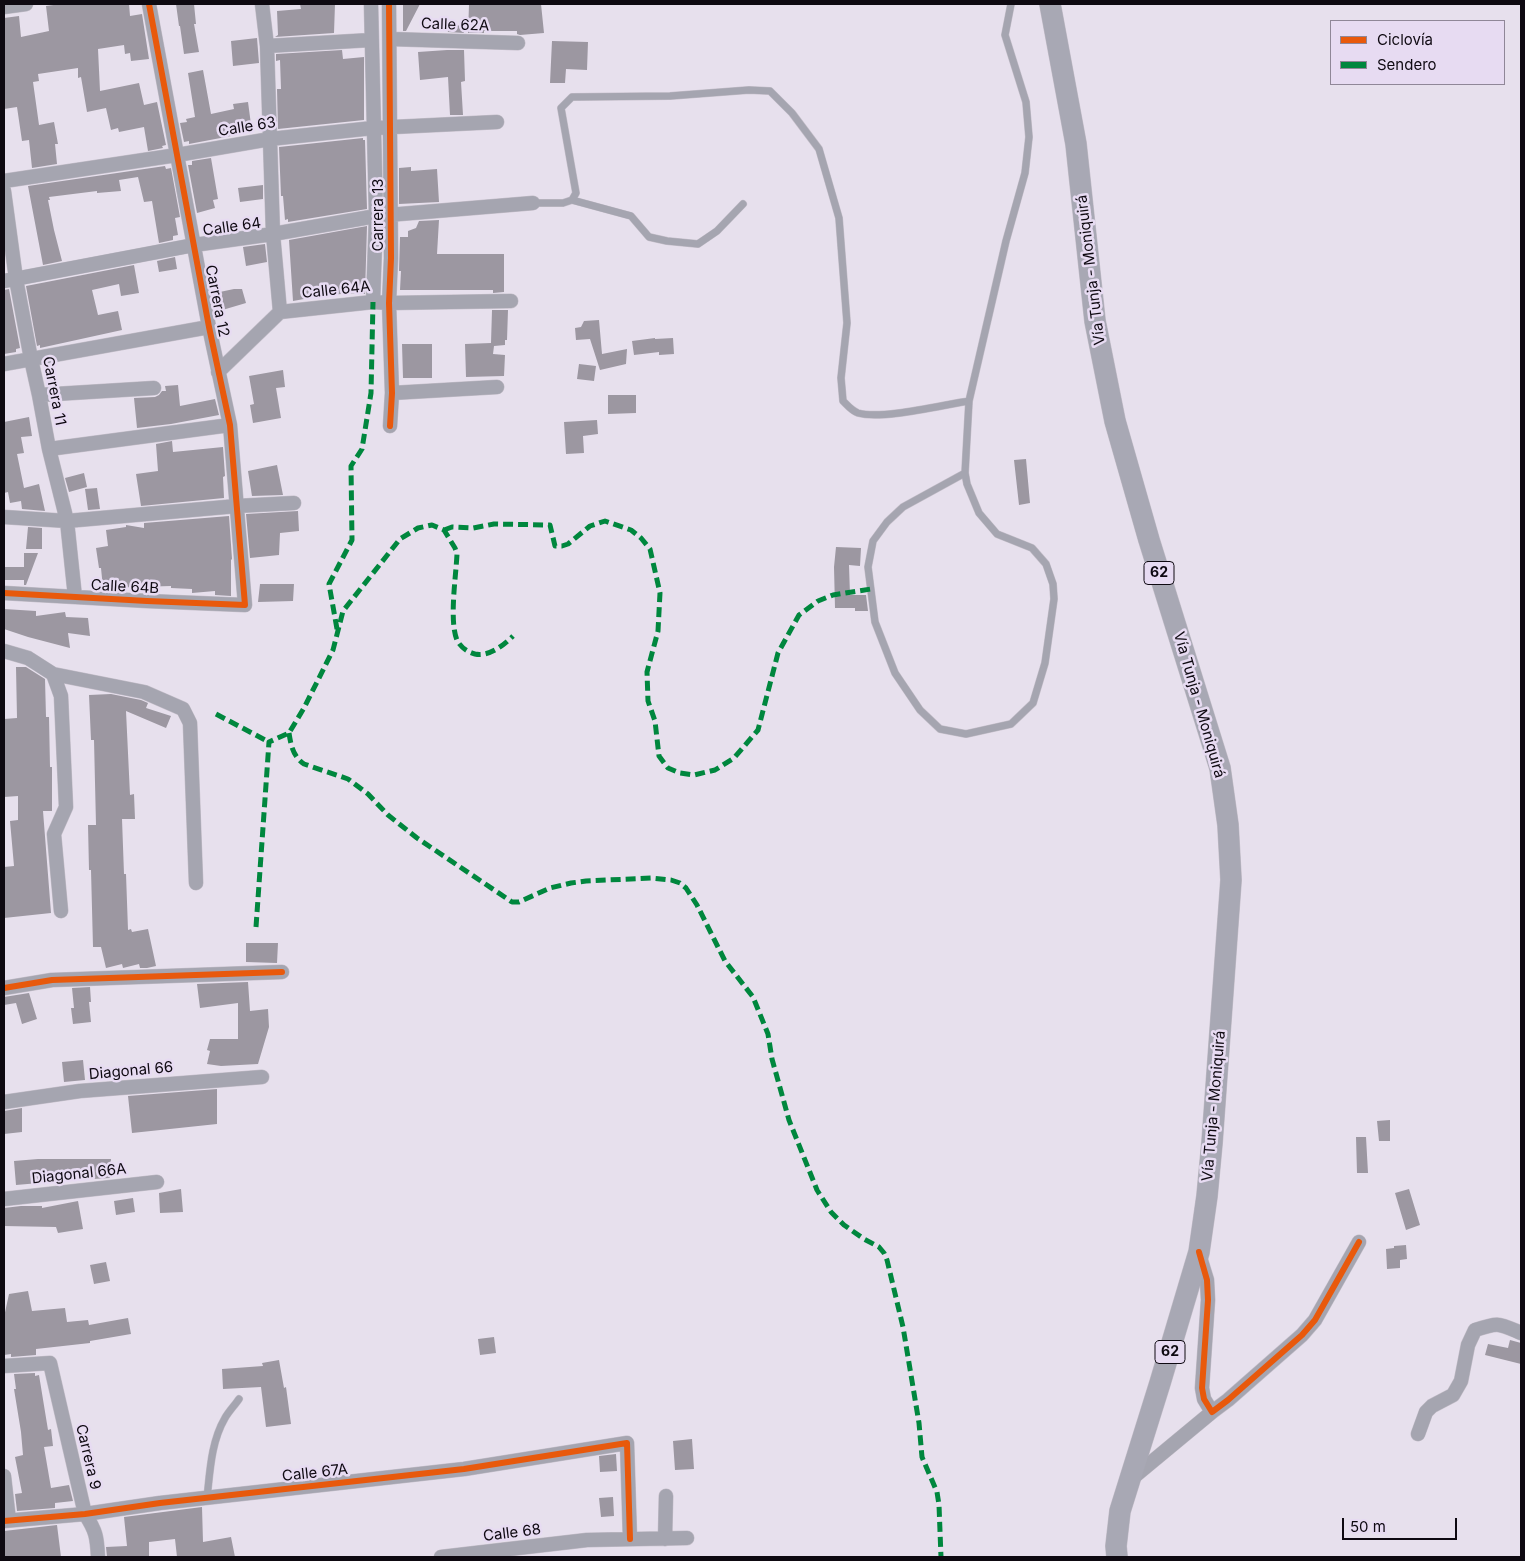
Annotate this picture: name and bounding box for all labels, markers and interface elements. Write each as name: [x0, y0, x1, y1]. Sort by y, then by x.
street label: Calle 62A: [421, 15, 489, 35]
legend: [1330, 20, 1505, 85]
text: Ciclovía: [1377, 30, 1433, 49]
text: Sendero: [1377, 55, 1437, 74]
street label: Calle 63: [217, 114, 277, 140]
street label: Carrera 13: [369, 178, 387, 252]
street label: Vía Tunja - Moniquirá: [1073, 194, 1109, 346]
street label: Calle 64: [202, 214, 262, 240]
street label: Carrera 12: [201, 263, 233, 339]
street label: Calle 64A: [301, 277, 371, 303]
street label: Carrera 11: [38, 355, 70, 427]
road number: 62: [1144, 562, 1174, 584]
street label: Calle 64B: [90, 576, 160, 598]
street label: Vía Tunja - Moniquirá: [1170, 630, 1228, 780]
street label: Vía Tunja - Moniquirá: [1198, 1030, 1230, 1182]
street label: Diagonal 66: [88, 1058, 174, 1084]
street label: Diagonal 66A: [31, 1160, 127, 1188]
road number: 62: [1155, 1340, 1185, 1364]
street label: Carrera 9: [72, 1422, 104, 1492]
street label: Calle 67A: [281, 1461, 349, 1485]
scale bar: [1345, 1508, 1460, 1540]
text: 50 m: [1350, 1517, 1386, 1536]
street label: Calle 68: [482, 1521, 542, 1545]

